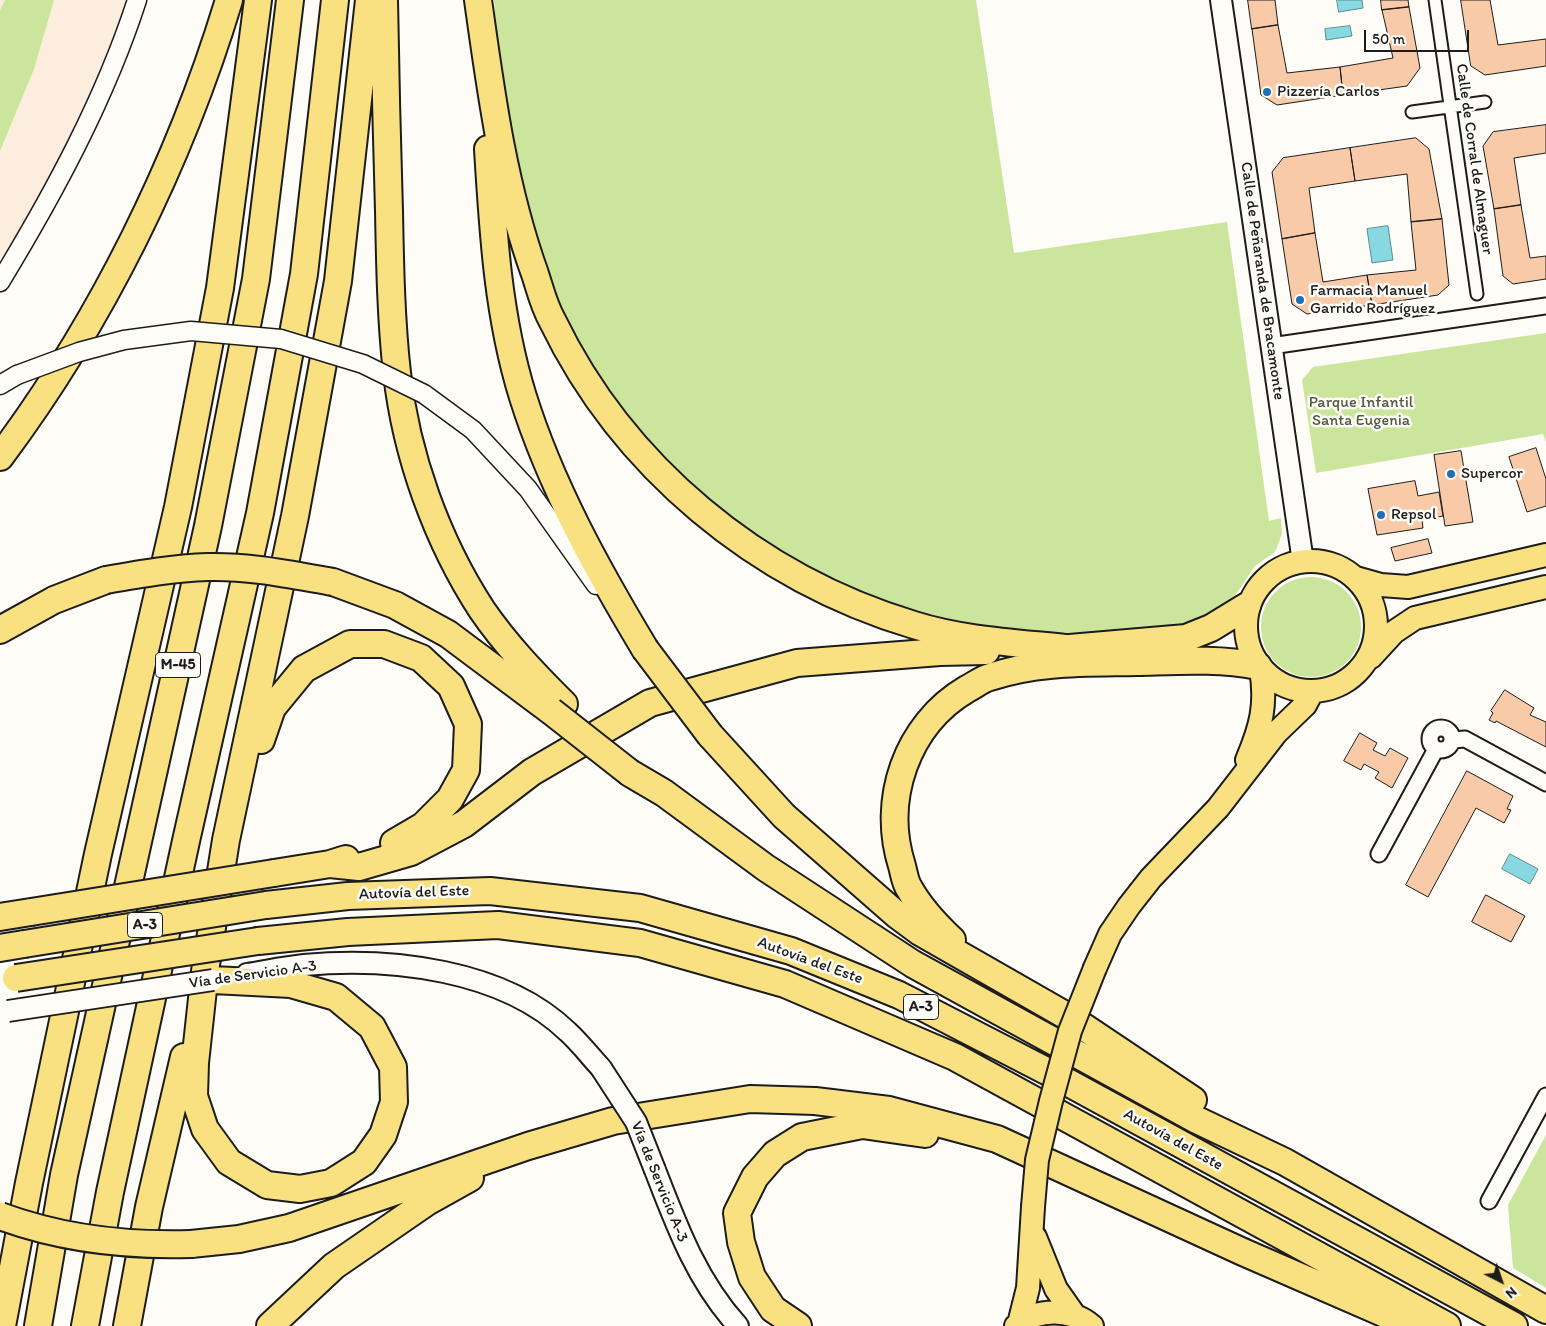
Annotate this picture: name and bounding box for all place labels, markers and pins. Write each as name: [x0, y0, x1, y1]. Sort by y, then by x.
place label: Pizzería Carlos: [1277, 82, 1380, 102]
marker: Pizzería Carlos: [1261, 86, 1273, 98]
place label: Farmacia Manuel Garrido Rodríguez: [1310, 281, 1435, 319]
marker: Farmacia Manuel Garrido Rodríguez: [1294, 294, 1306, 306]
place label: Supercor: [1461, 464, 1523, 484]
marker: Supercor: [1445, 468, 1457, 480]
place label: Repsol: [1391, 505, 1436, 525]
marker: Repsol: [1375, 509, 1387, 521]

